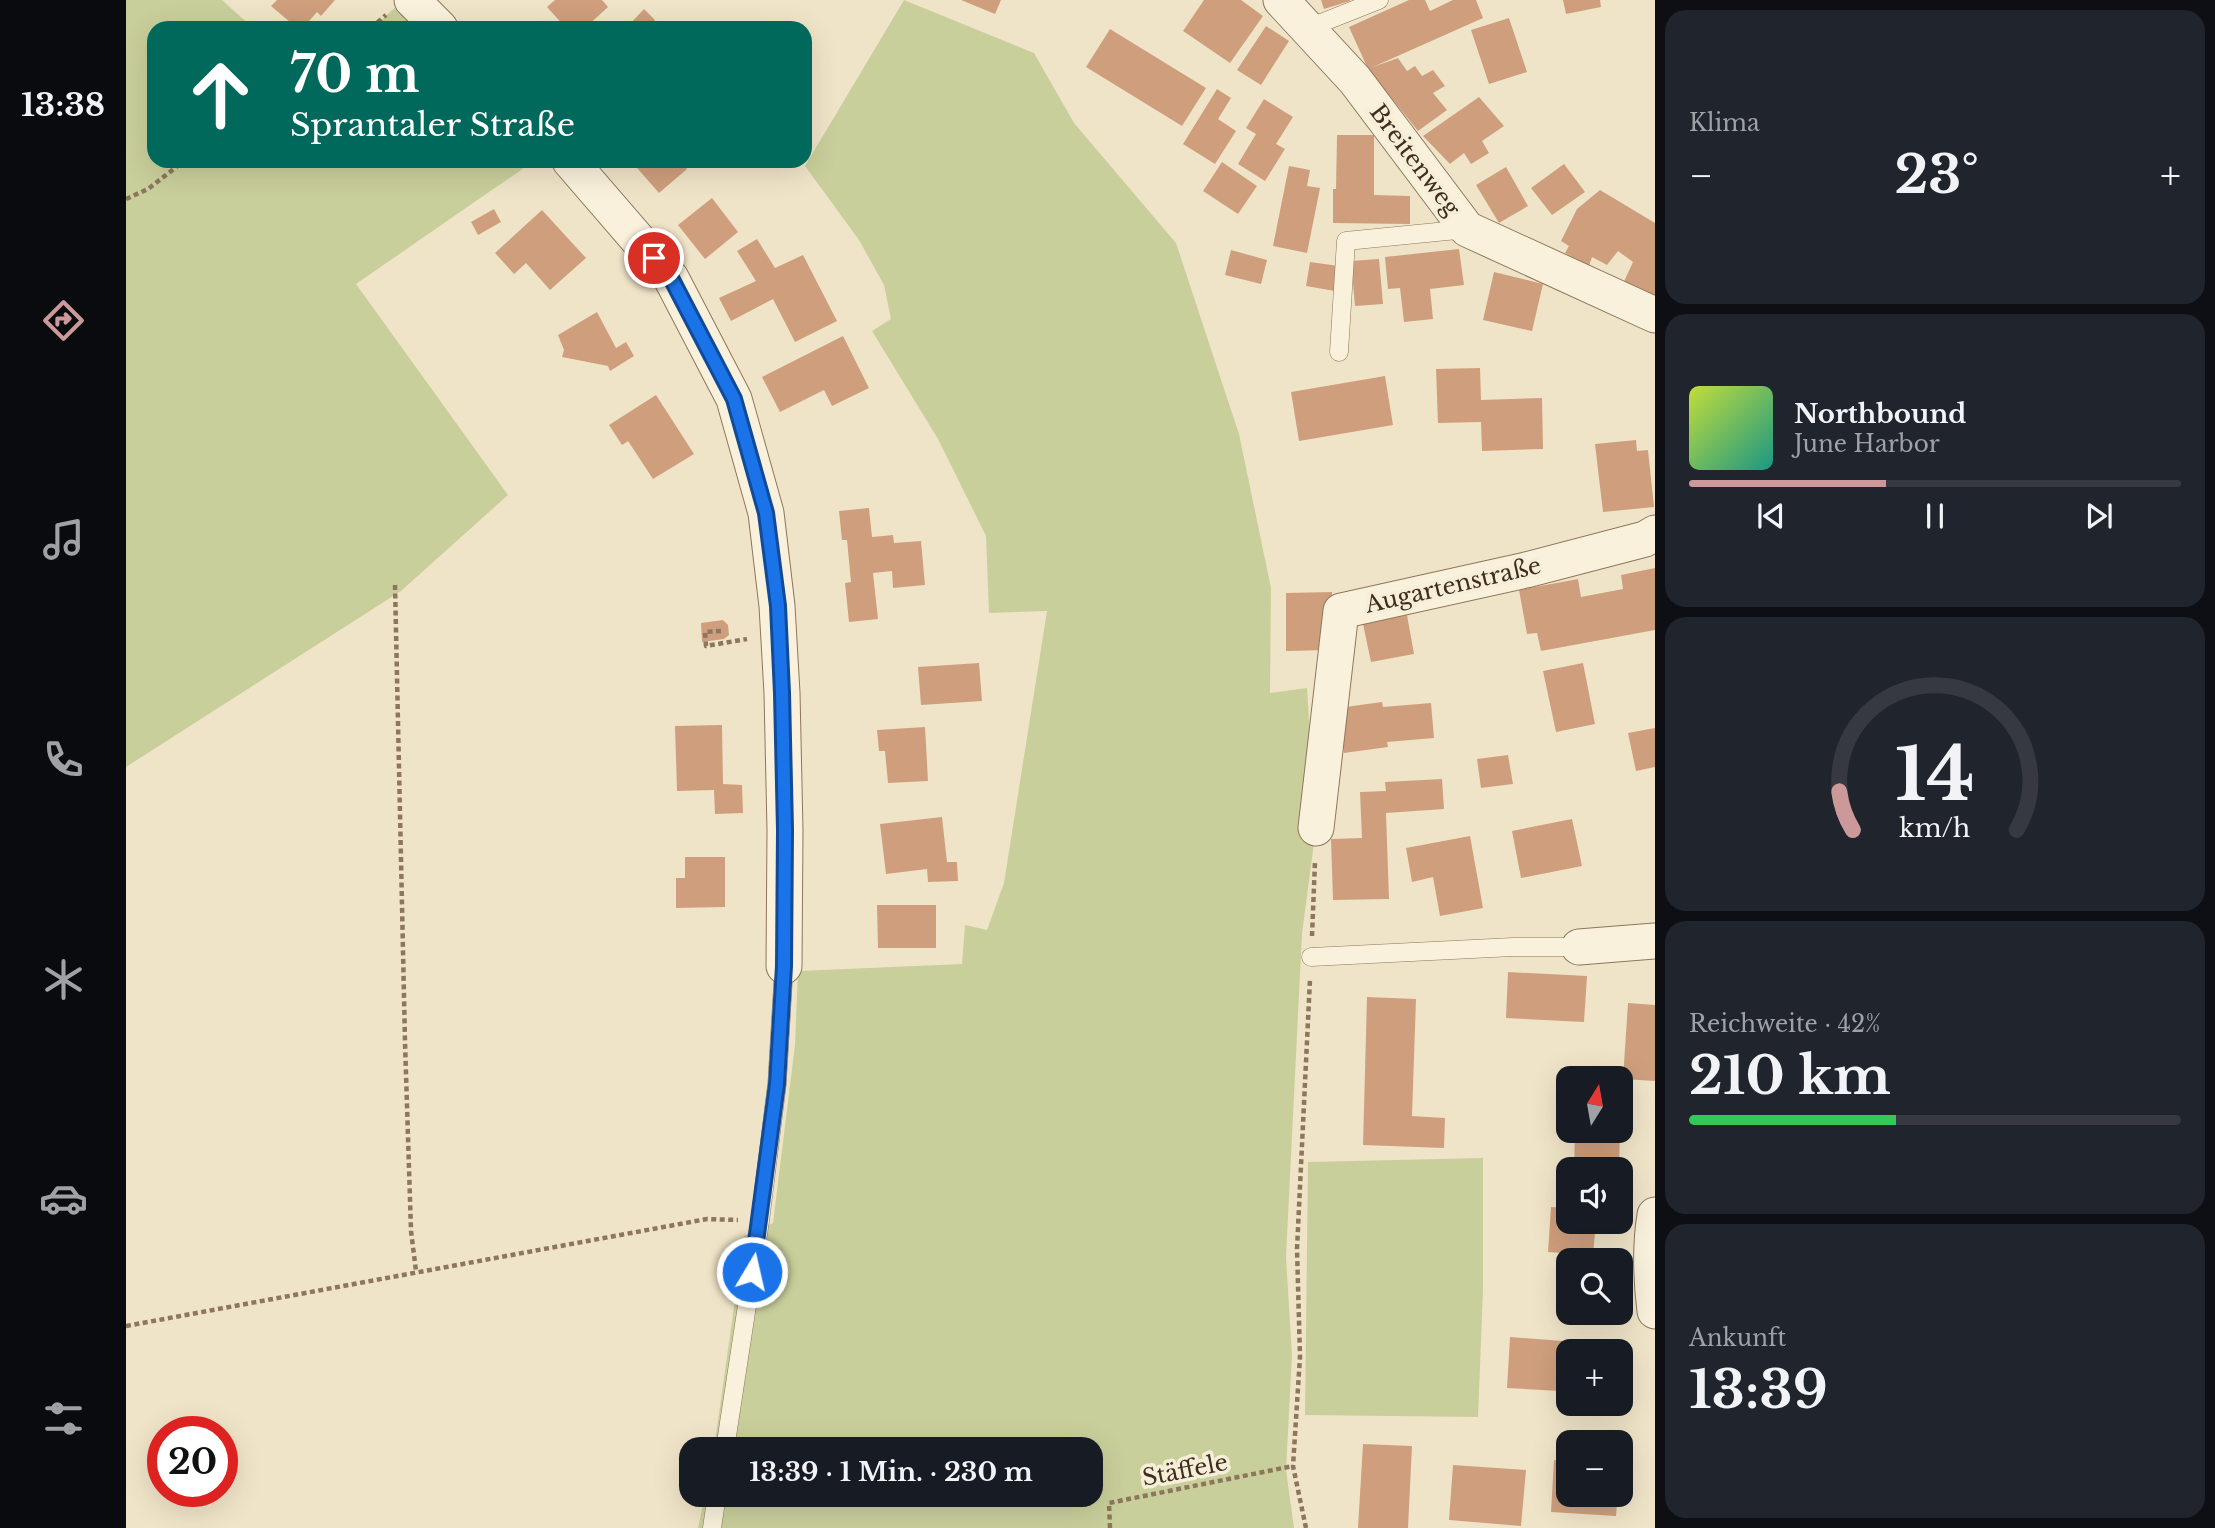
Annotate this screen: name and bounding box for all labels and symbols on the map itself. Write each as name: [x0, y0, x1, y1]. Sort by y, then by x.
street label: Breitenweg: [1364, 99, 1466, 222]
pin: [624, 228, 684, 288]
street label: Augartenstraße: [1361, 551, 1544, 619]
north arrow: [1556, 1066, 1633, 1143]
position arrow: [715, 1235, 789, 1309]
speed limit sign: 20: [147, 1416, 238, 1507]
street label: Stäffele: [1140, 1448, 1230, 1492]

